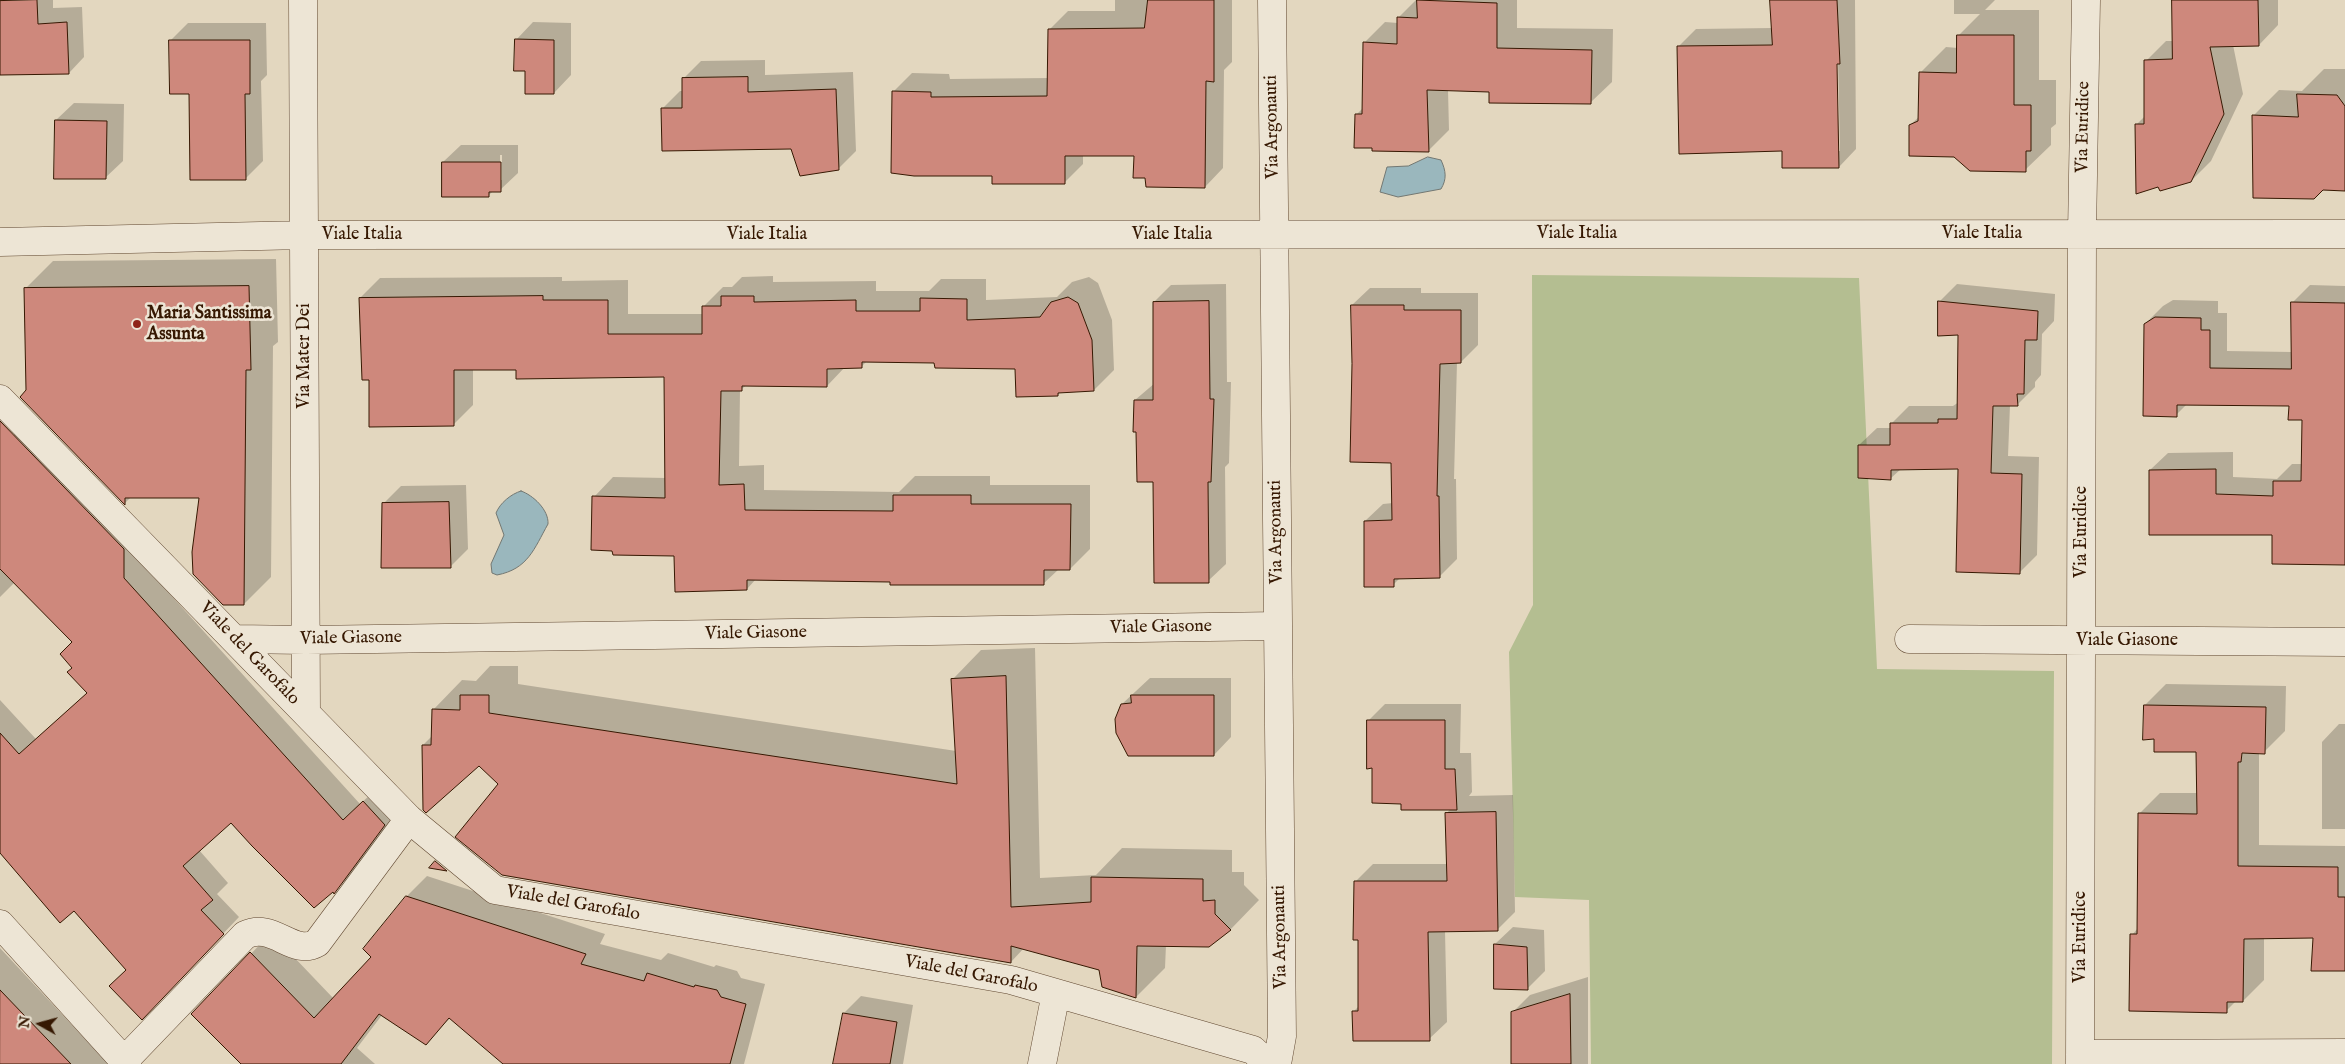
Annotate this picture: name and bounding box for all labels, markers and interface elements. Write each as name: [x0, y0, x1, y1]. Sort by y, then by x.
street label: Via Argonauti: [1261, 75, 1285, 179]
street label: Via Euridice: [2072, 81, 2096, 173]
street label: Viale Italia: [1537, 223, 1617, 245]
street label: Viale Italia: [1942, 223, 2022, 245]
street label: Viale Italia: [322, 224, 402, 246]
street label: Viale Italia: [727, 224, 807, 246]
street label: Viale Italia: [1132, 224, 1212, 246]
place label: Maria Santissima Assunta: [147, 303, 272, 346]
street label: Via Mater Dei: [294, 303, 316, 409]
marker: Maria Santissima Assunta: [131, 318, 143, 330]
street label: Via Argonauti: [1265, 480, 1289, 584]
street label: Via Euridice: [2071, 486, 2093, 578]
street label: Viale del Garofalo: [194, 598, 304, 710]
street label: Viale Giasone: [1110, 616, 1212, 640]
street label: Viale Giasone: [705, 622, 807, 646]
street label: Viale Giasone: [300, 627, 402, 651]
street label: Viale Giasone: [2076, 630, 2178, 652]
street label: Viale del Garofalo: [505, 882, 641, 926]
street label: Via Argonauti: [1269, 885, 1293, 989]
street label: Via Euridice: [2070, 891, 2092, 983]
street label: Viale del Garofalo: [903, 951, 1039, 999]
north arrow: [15, 999, 65, 1049]
text: N: [15, 1015, 35, 1029]

